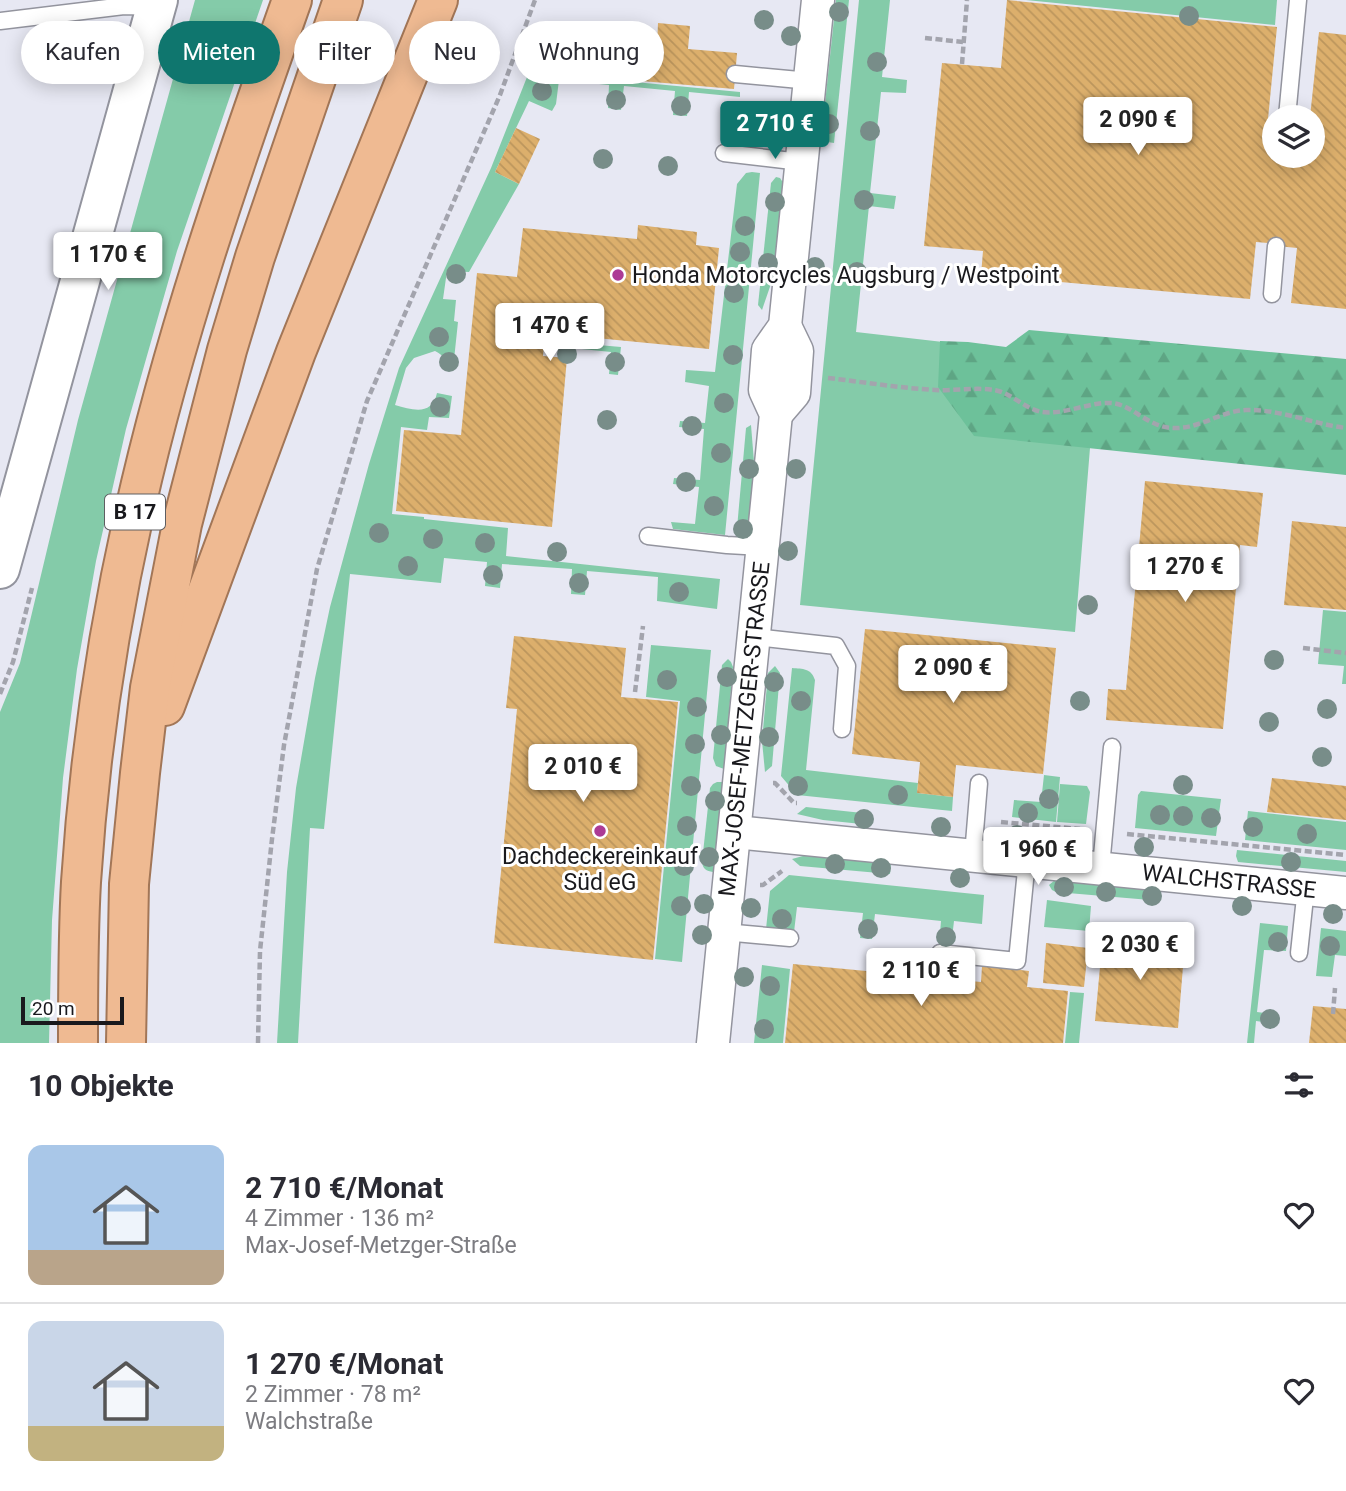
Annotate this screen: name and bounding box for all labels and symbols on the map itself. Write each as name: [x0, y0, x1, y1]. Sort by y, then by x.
pin: 2 090 €: [1073, 97, 1203, 157]
pin: 2 710 €: [710, 102, 840, 161]
pin: 1 170 €: [43, 232, 173, 292]
place label: Honda Motorcycles Augsburg / Westpoint: [632, 262, 1060, 289]
marker: Honda Motorcycles Augsburg / Westpoint: [610, 267, 626, 283]
pin: 1 470 €: [485, 304, 615, 363]
road number: B 17: [105, 494, 165, 530]
pin: 1 270 €: [1120, 544, 1250, 604]
street label: MAX-JOSEF-METZGER-STRASSE: [713, 560, 776, 898]
pin: 2 090 €: [888, 646, 1018, 705]
pin: 2 010 €: [518, 744, 648, 804]
marker: Dachdeckereinkauf Süd eG: [592, 823, 608, 839]
pin: 1 960 €: [973, 828, 1103, 887]
place label: Dachdeckereinkauf Süd eG: [502, 843, 699, 896]
street label: WALCHSTRASSE: [1141, 859, 1317, 904]
pin: 2 030 €: [1075, 922, 1205, 982]
pin: 2 110 €: [856, 948, 986, 1008]
scale bar: [21, 994, 124, 1026]

